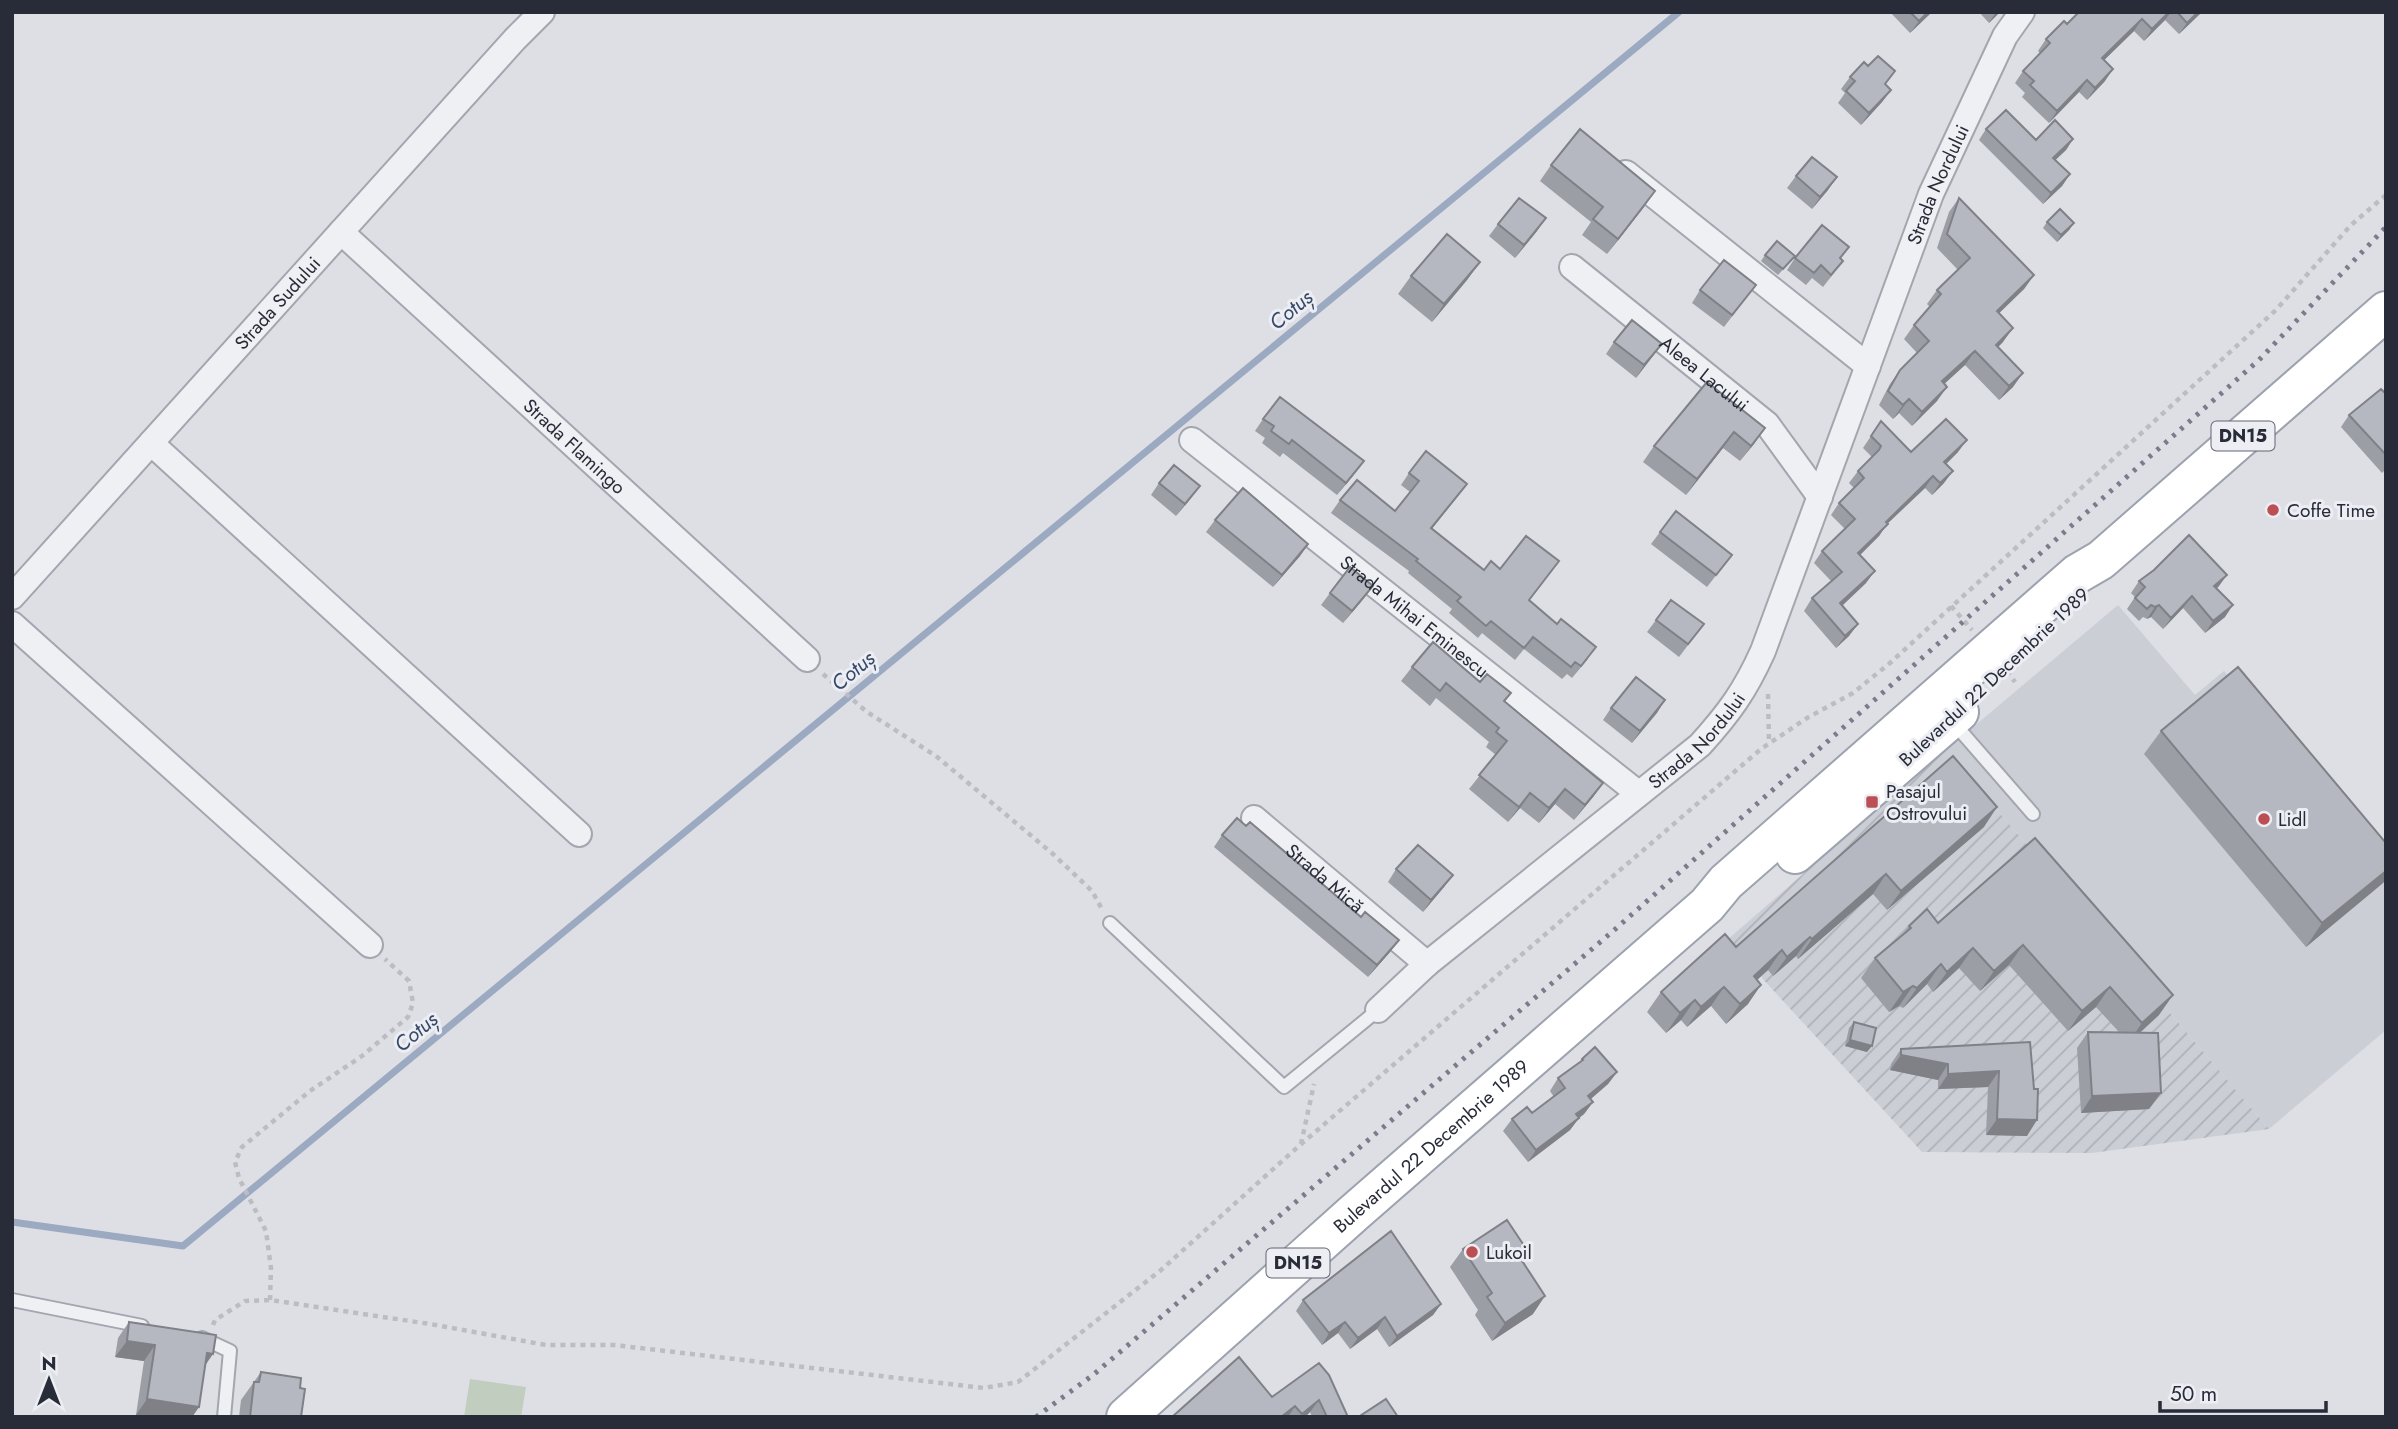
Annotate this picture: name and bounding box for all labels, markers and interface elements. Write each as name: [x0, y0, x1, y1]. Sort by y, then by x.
street label: Strada Nordului: [1900, 120, 1975, 248]
street label: Strada Sudului: [228, 250, 326, 355]
water label: Cotuș: [1263, 282, 1320, 337]
street label: Aleea Lacului: [1654, 329, 1755, 418]
street label: Strada Flamingo: [518, 392, 632, 500]
road number: DN15: [2212, 422, 2274, 450]
place label: Coffe Time: [2287, 497, 2375, 524]
marker: Coffe Time: [2265, 502, 2281, 518]
street label: Strada Mihai Eminescu: [1334, 549, 1495, 684]
street label: Bulevardul 22 Decembrie 1989: [1893, 581, 2095, 773]
water label: Cotuș: [825, 643, 882, 698]
street label: Strada Nordului: [1642, 687, 1751, 795]
place label: Pasajul Ostrovului: [1886, 778, 1967, 827]
marker: Pasajul Ostrovului: [1864, 794, 1880, 810]
place label: Lidl: [2278, 806, 2307, 833]
marker: Lidl: [2256, 811, 2272, 827]
street label: Strada Mică: [1280, 837, 1370, 919]
water label: Cotuș: [388, 1004, 445, 1059]
street label: Bulevardul 22 Decembrie 1989: [1327, 1053, 1535, 1239]
place label: Lukoil: [1486, 1239, 1532, 1266]
marker: Lukoil: [1464, 1244, 1480, 1260]
road number: DN15: [1266, 1248, 1330, 1278]
north arrow: [14, 1345, 84, 1415]
text: N: [41, 1350, 57, 1377]
scale bar: [2160, 1370, 2326, 1414]
text: 50 m: [2170, 1379, 2217, 1409]

